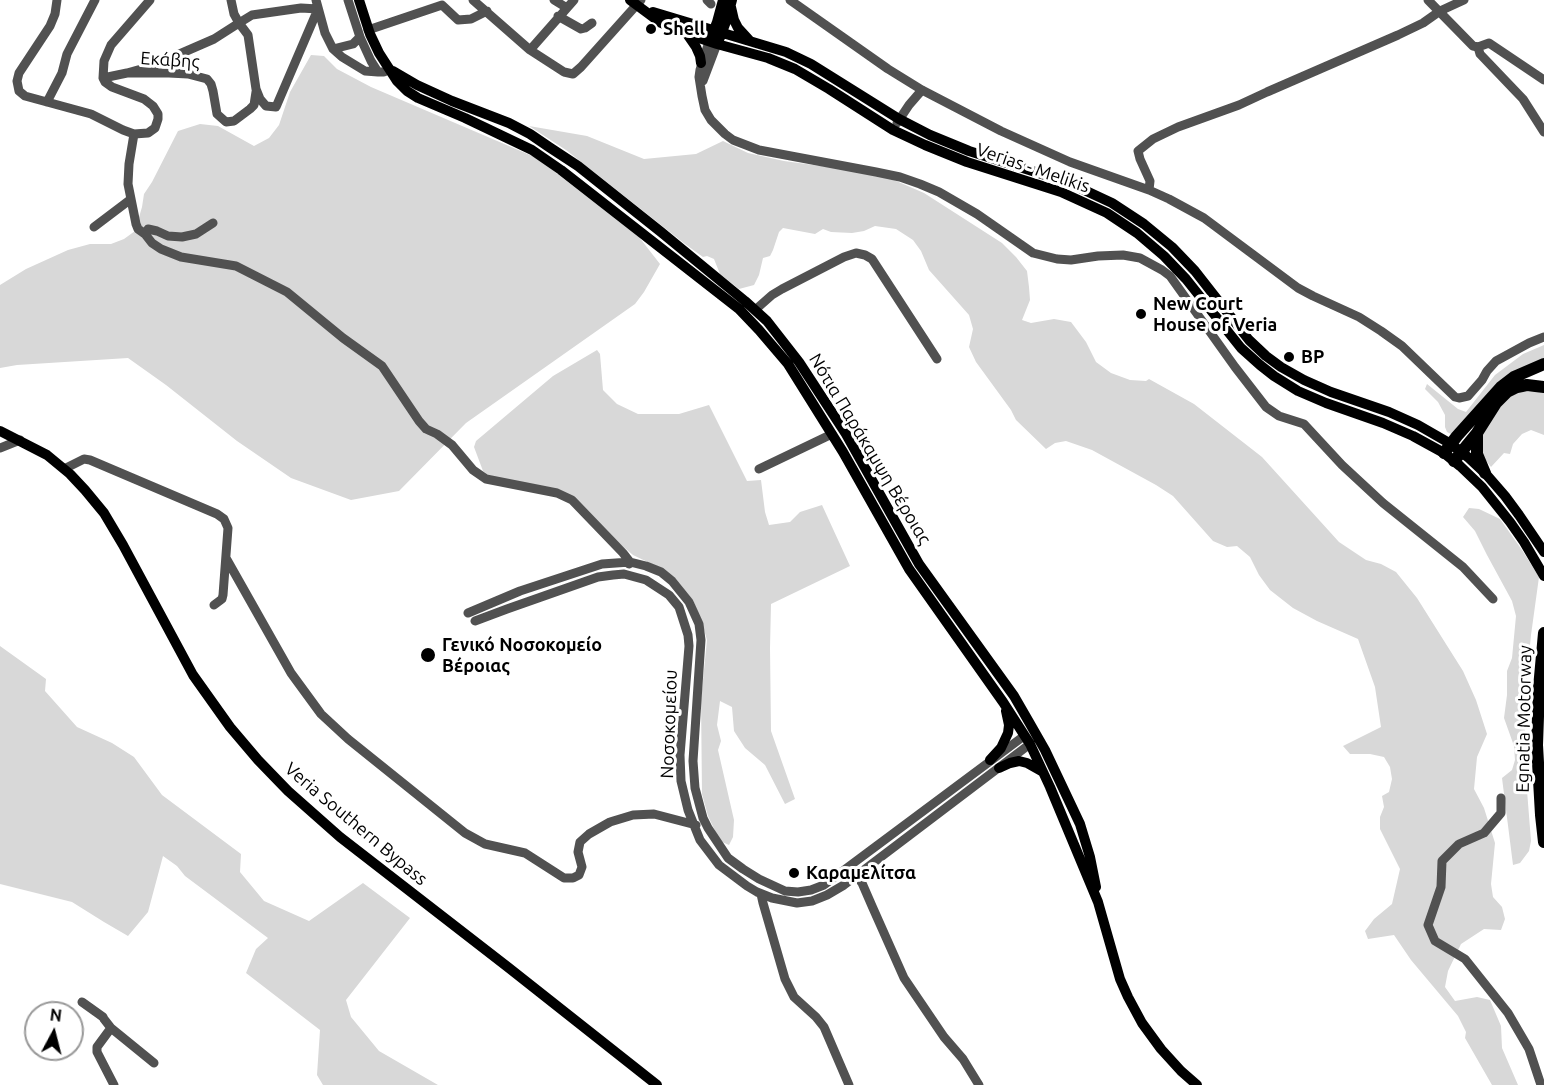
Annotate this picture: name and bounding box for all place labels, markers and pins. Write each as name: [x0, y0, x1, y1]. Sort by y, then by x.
place label: Shell: [663, 18, 705, 40]
marker: Shell: [644, 22, 658, 36]
place label: New Court House of Veria: [1153, 293, 1277, 336]
marker: New Court House of Veria: [1134, 307, 1148, 321]
place label: BP: [1301, 346, 1324, 368]
marker: BP: [1282, 350, 1296, 364]
place label: Γενικό Νοσοκομείο Βέροιας: [442, 634, 602, 676]
marker: Γενικό Νοσοκομείο Βέροιας: [419, 646, 437, 664]
place label: Καραμελίτσα: [806, 862, 916, 884]
marker: Καραμελίτσα: [787, 866, 801, 880]

